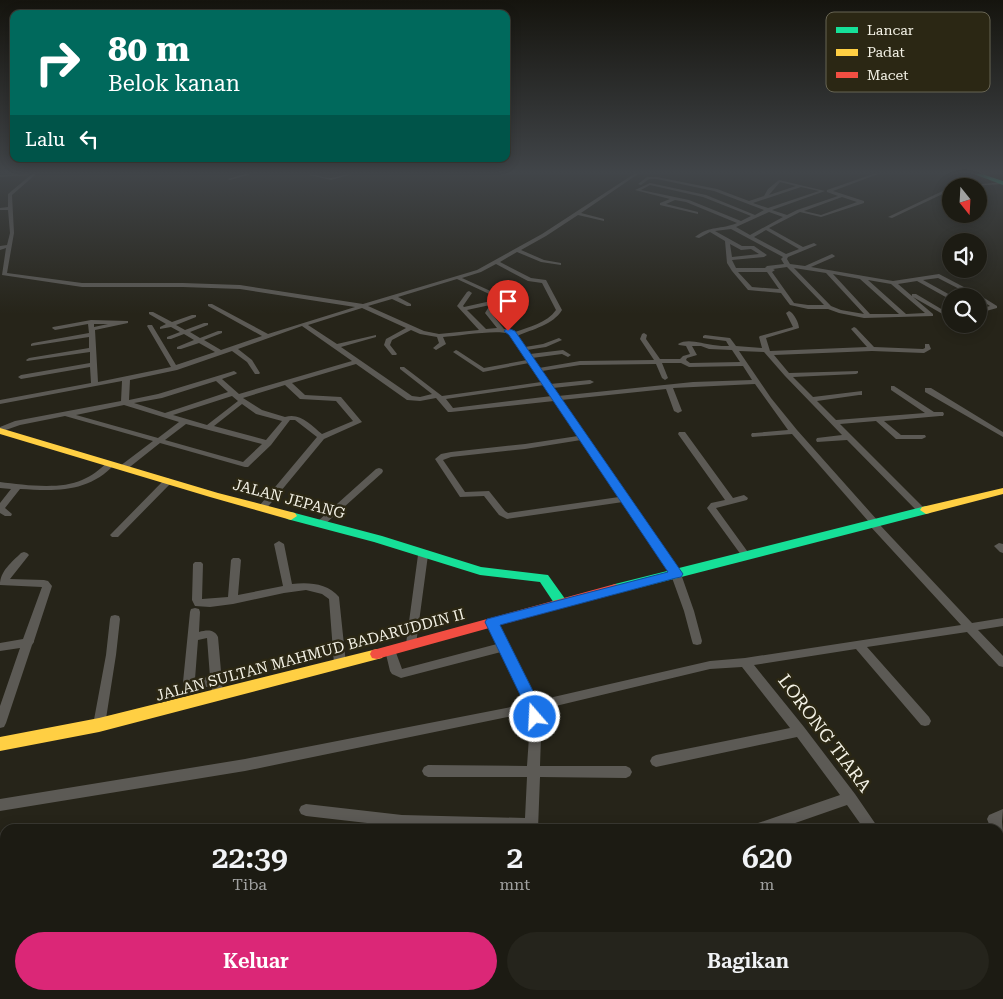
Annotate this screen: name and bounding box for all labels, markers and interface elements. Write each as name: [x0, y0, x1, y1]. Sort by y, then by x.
legend: [826, 12, 990, 92]
text: Lancar: [867, 22, 914, 38]
text: 80 m: [108, 29, 190, 70]
icon: right: [25, 30, 90, 95]
text: Padat: [867, 44, 905, 60]
text: Macet: [867, 67, 908, 83]
text: Belok kanan: [108, 71, 240, 96]
icon: left: [75, 125, 103, 153]
text: Lalu: [25, 128, 65, 151]
north arrow: [942, 178, 988, 222]
map controls: [942, 178, 987, 333]
button: sound: [942, 233, 987, 278]
pin: [487, 280, 529, 331]
icon: arrive: [494, 287, 522, 315]
button: search: [942, 288, 987, 333]
street label: JALAN JEPANG: [231, 475, 347, 523]
street label: JALAN SULTAN MAHMUD BADARUDDIN II: [154, 605, 466, 705]
street label: LORONG TIARA: [774, 670, 876, 796]
position arrow: [508, 690, 560, 742]
text: 22:39: [212, 840, 288, 875]
text: 2: [506, 840, 523, 875]
text: 620: [742, 840, 792, 875]
text: Tiba: [232, 875, 267, 894]
text: mnt: [499, 875, 530, 894]
text: m: [760, 875, 774, 894]
button: Keluar: [15, 932, 497, 990]
button: Bagikan: [507, 932, 989, 990]

